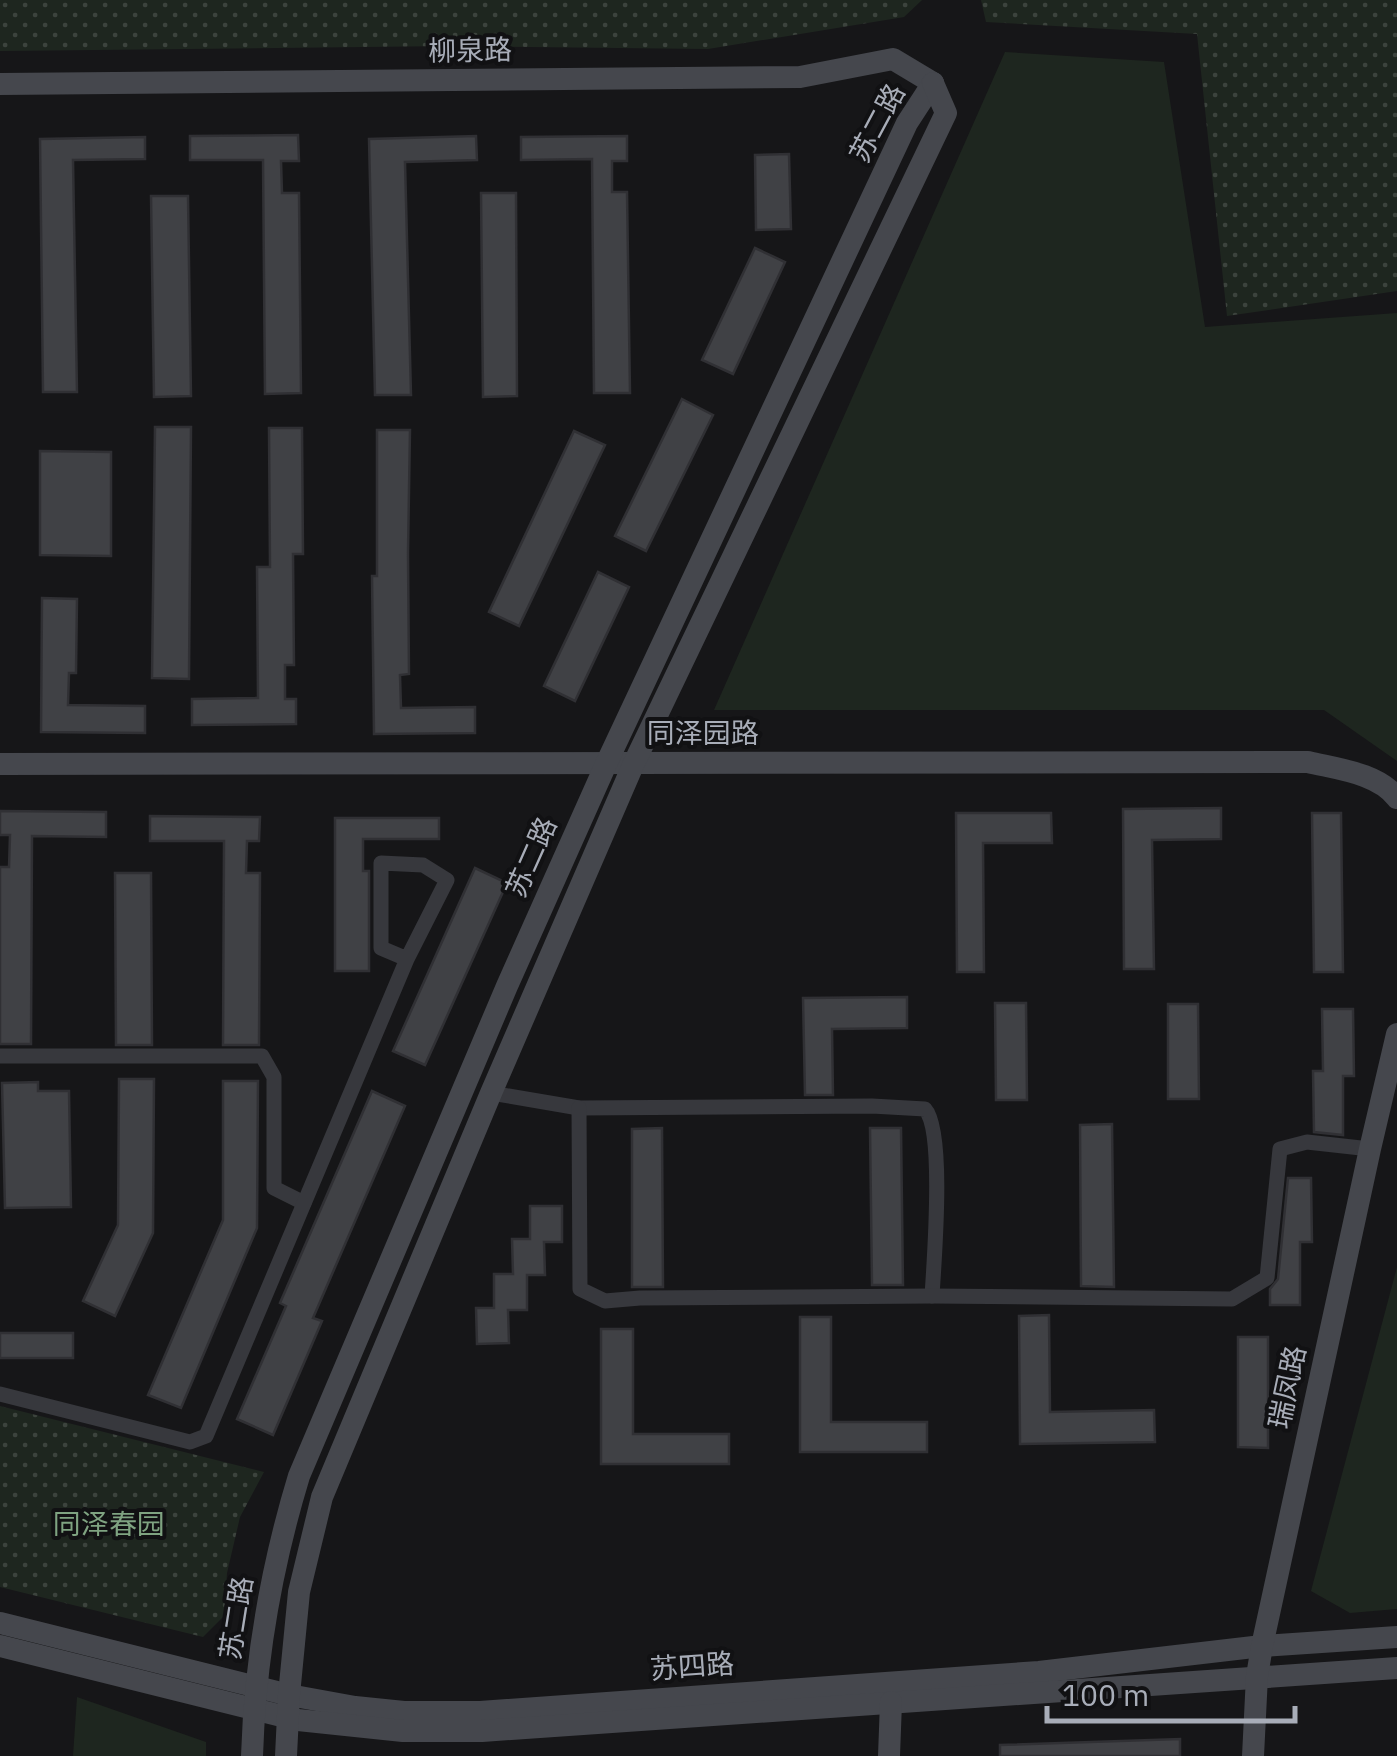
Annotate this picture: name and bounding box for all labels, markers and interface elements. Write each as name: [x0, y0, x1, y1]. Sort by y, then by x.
street label: 柳泉路: [428, 30, 512, 69]
street label: 苏二路: [841, 77, 913, 169]
street label: 同泽园路: [647, 714, 759, 751]
street label: 苏二路: [497, 811, 565, 903]
street label: 瑞凤路: [1260, 1342, 1313, 1432]
park label: 同泽春园: [53, 1505, 165, 1542]
street label: 苏二路: [211, 1574, 260, 1662]
street label: 苏四路: [649, 1644, 735, 1687]
scale bar: [1047, 1661, 1294, 1723]
text: 100 m: [1062, 1675, 1149, 1714]

